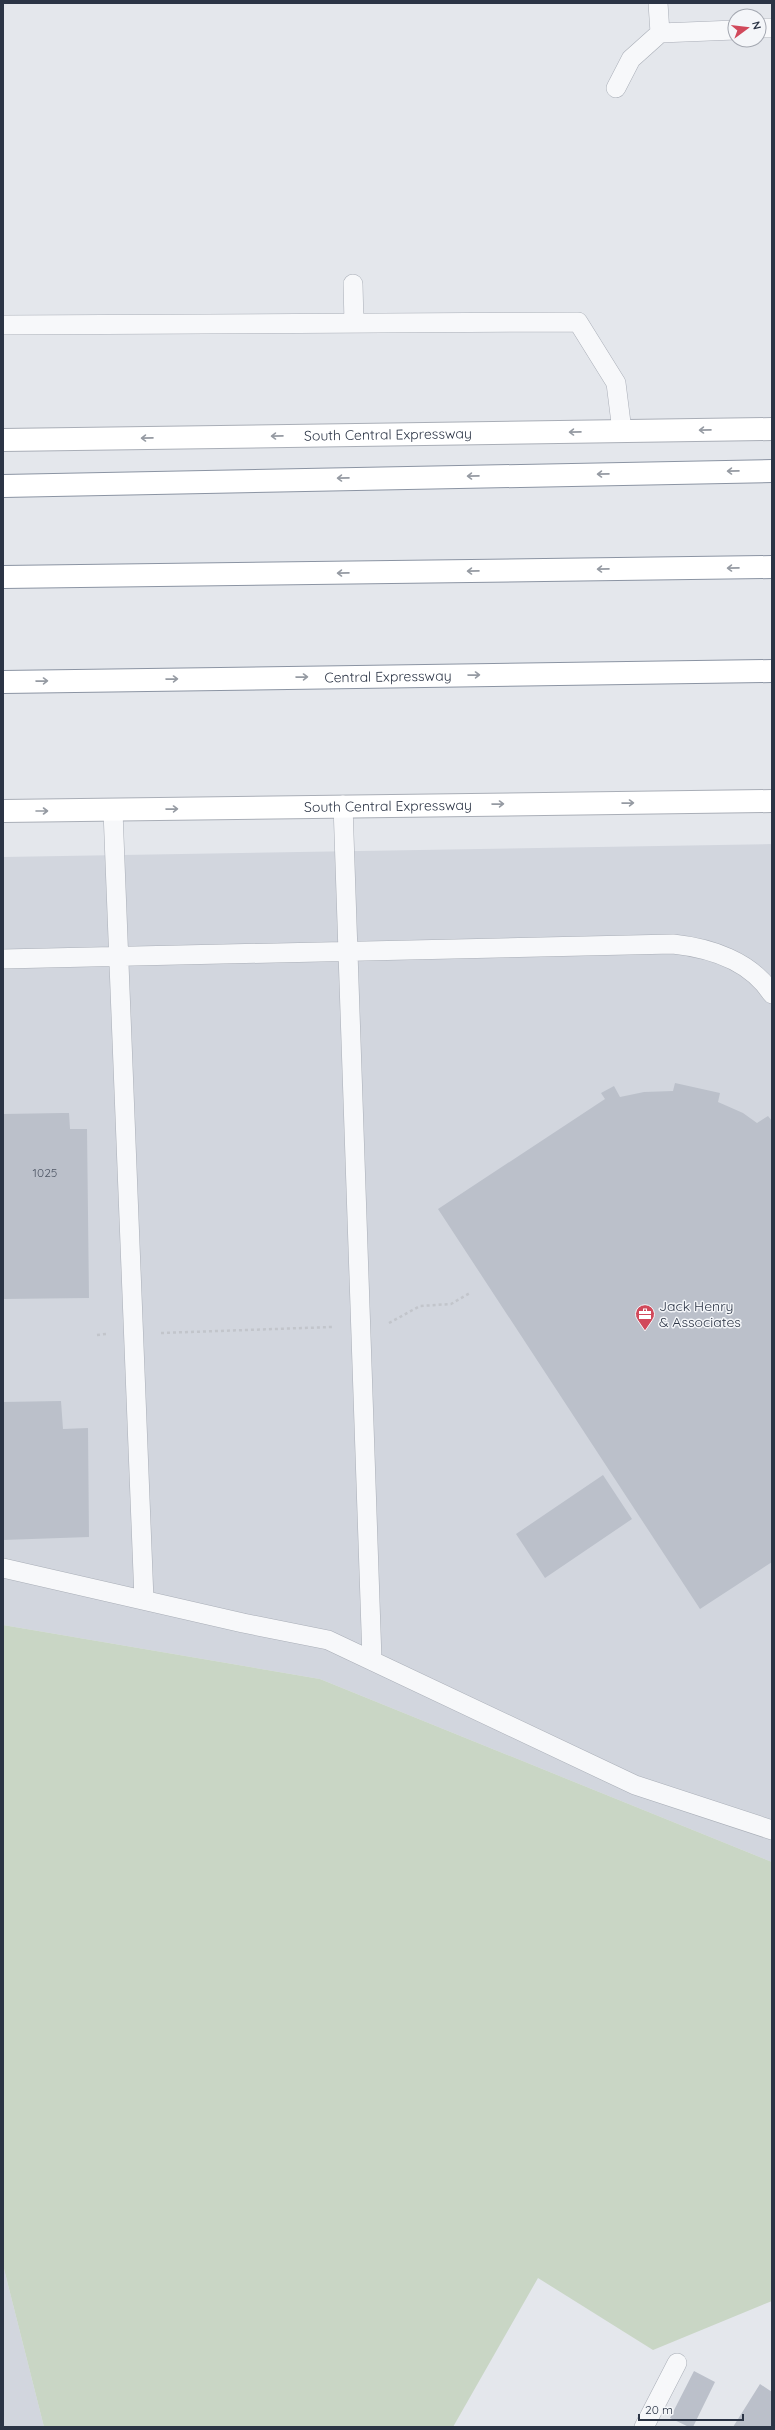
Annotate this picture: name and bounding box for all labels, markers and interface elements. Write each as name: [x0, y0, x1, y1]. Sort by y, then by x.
north arrow: [727, 8, 767, 48]
text: N: [749, 20, 764, 31]
street label: South Central Expressway: [304, 424, 472, 445]
one-way arrow: [699, 426, 712, 434]
one-way arrow: [569, 428, 582, 436]
one-way arrow: [271, 432, 284, 440]
one-way arrow: [141, 434, 154, 442]
one-way arrow: [727, 467, 740, 475]
one-way arrow: [597, 470, 610, 478]
one-way arrow: [467, 472, 480, 480]
one-way arrow: [337, 474, 350, 482]
one-way arrow: [727, 564, 740, 572]
one-way arrow: [597, 565, 610, 573]
one-way arrow: [467, 567, 480, 575]
one-way arrow: [337, 569, 350, 576]
street label: Central Expressway: [324, 667, 452, 686]
one-way arrow: [467, 671, 480, 679]
one-way arrow: [295, 673, 308, 681]
one-way arrow: [165, 675, 178, 683]
one-way arrow: [35, 677, 48, 685]
street label: South Central Expressway: [304, 796, 472, 816]
one-way arrow: [621, 799, 634, 807]
one-way arrow: [491, 800, 504, 808]
one-way arrow: [165, 805, 178, 813]
one-way arrow: [35, 807, 48, 815]
house number: 1025: [33, 1165, 57, 1180]
place label: Jack Henry & Associates: [659, 1297, 741, 1331]
office icon: Jack Henry & Associates: [634, 1303, 656, 1331]
scale bar: [639, 2396, 743, 2422]
text: 20 m: [645, 2402, 673, 2417]

